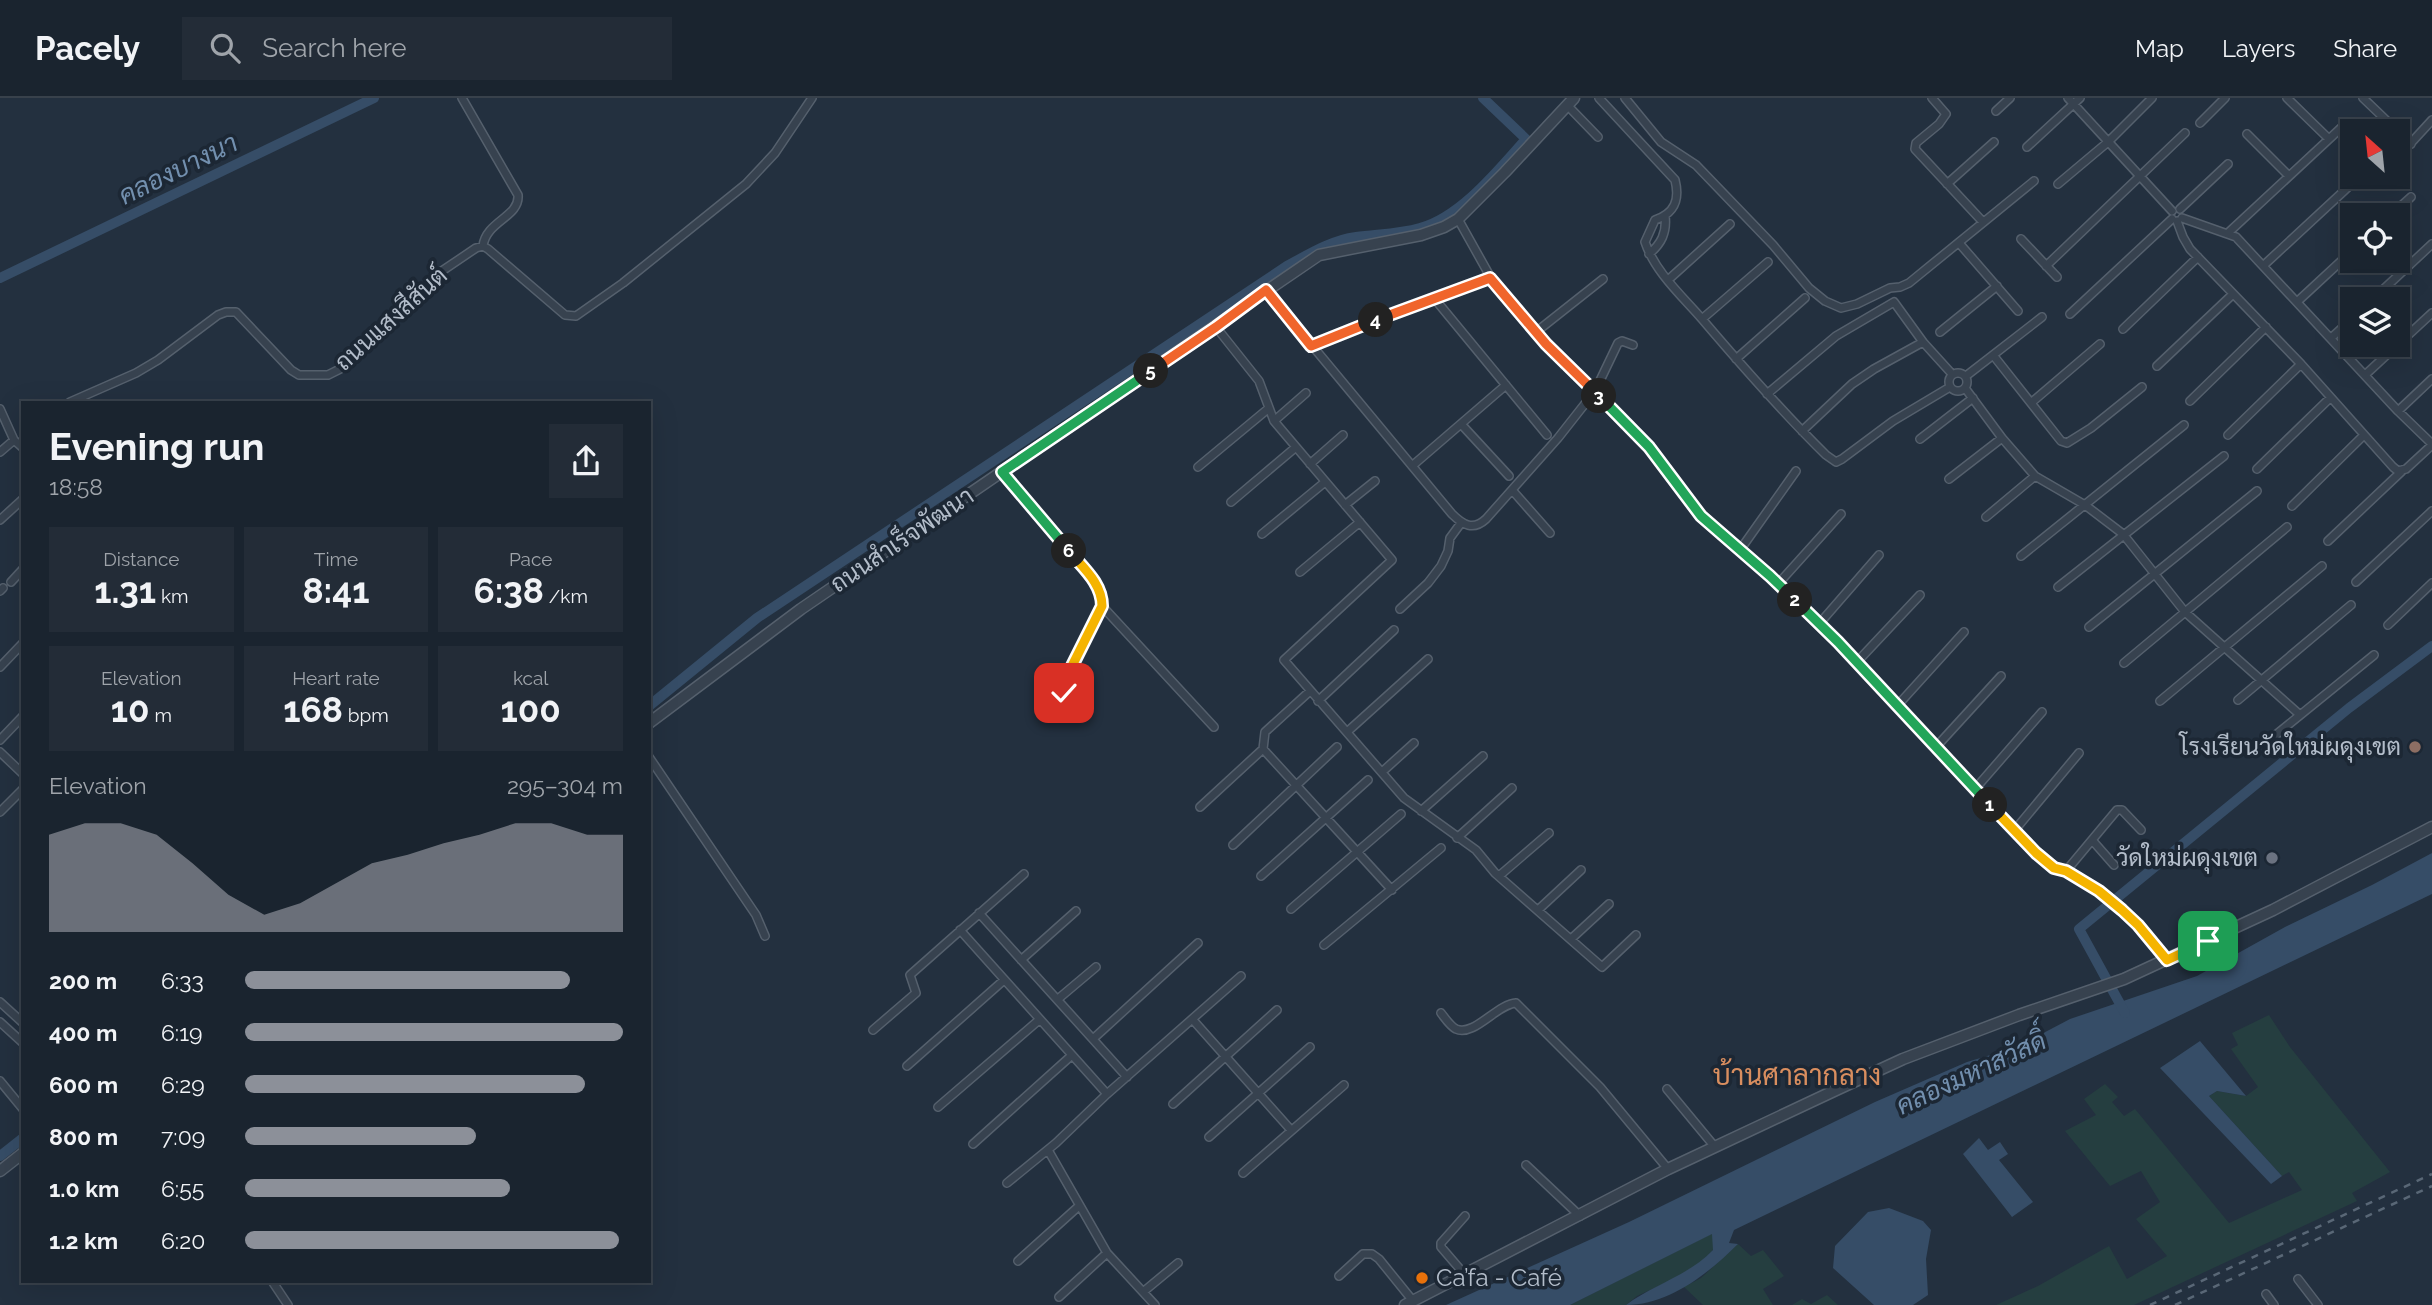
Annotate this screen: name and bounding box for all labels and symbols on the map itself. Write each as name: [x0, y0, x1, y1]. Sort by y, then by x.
north arrow: [2340, 119, 2410, 189]
water label: คลองบางนา: [114, 127, 242, 211]
street label: ถนนแสงสีสันต์: [328, 260, 453, 377]
pin: 4: [1358, 302, 1394, 338]
pin: 5: [1134, 354, 1168, 388]
pin: 3: [1582, 378, 1616, 414]
street label: ถนนสำเร็จพัฒนา: [823, 479, 979, 598]
pin: 6: [1052, 533, 1086, 568]
pin: 2: [1778, 582, 1812, 618]
pin: [1034, 663, 1094, 723]
place label: โรงเรียนวัดใหม่ผดุงเขต: [2177, 731, 2401, 763]
marker: โรงเรียนวัดใหม่ผดุงเขต: [2407, 739, 2423, 755]
pin: 1: [1972, 788, 2008, 822]
place label: วัดใหม่ผดุงเขต: [2116, 842, 2258, 874]
marker: วัดใหม่ผดุงเขต: [2264, 850, 2280, 866]
pin: [2178, 911, 2238, 971]
water label: คลองมหาสวัสดิ์: [1888, 1016, 2055, 1121]
district label: บ้านศาลากลาง: [1713, 1057, 1881, 1092]
place label: Ca’fa - Café: [1436, 1263, 1562, 1292]
marker: Ca’fa - Café: [1414, 1270, 1430, 1286]

